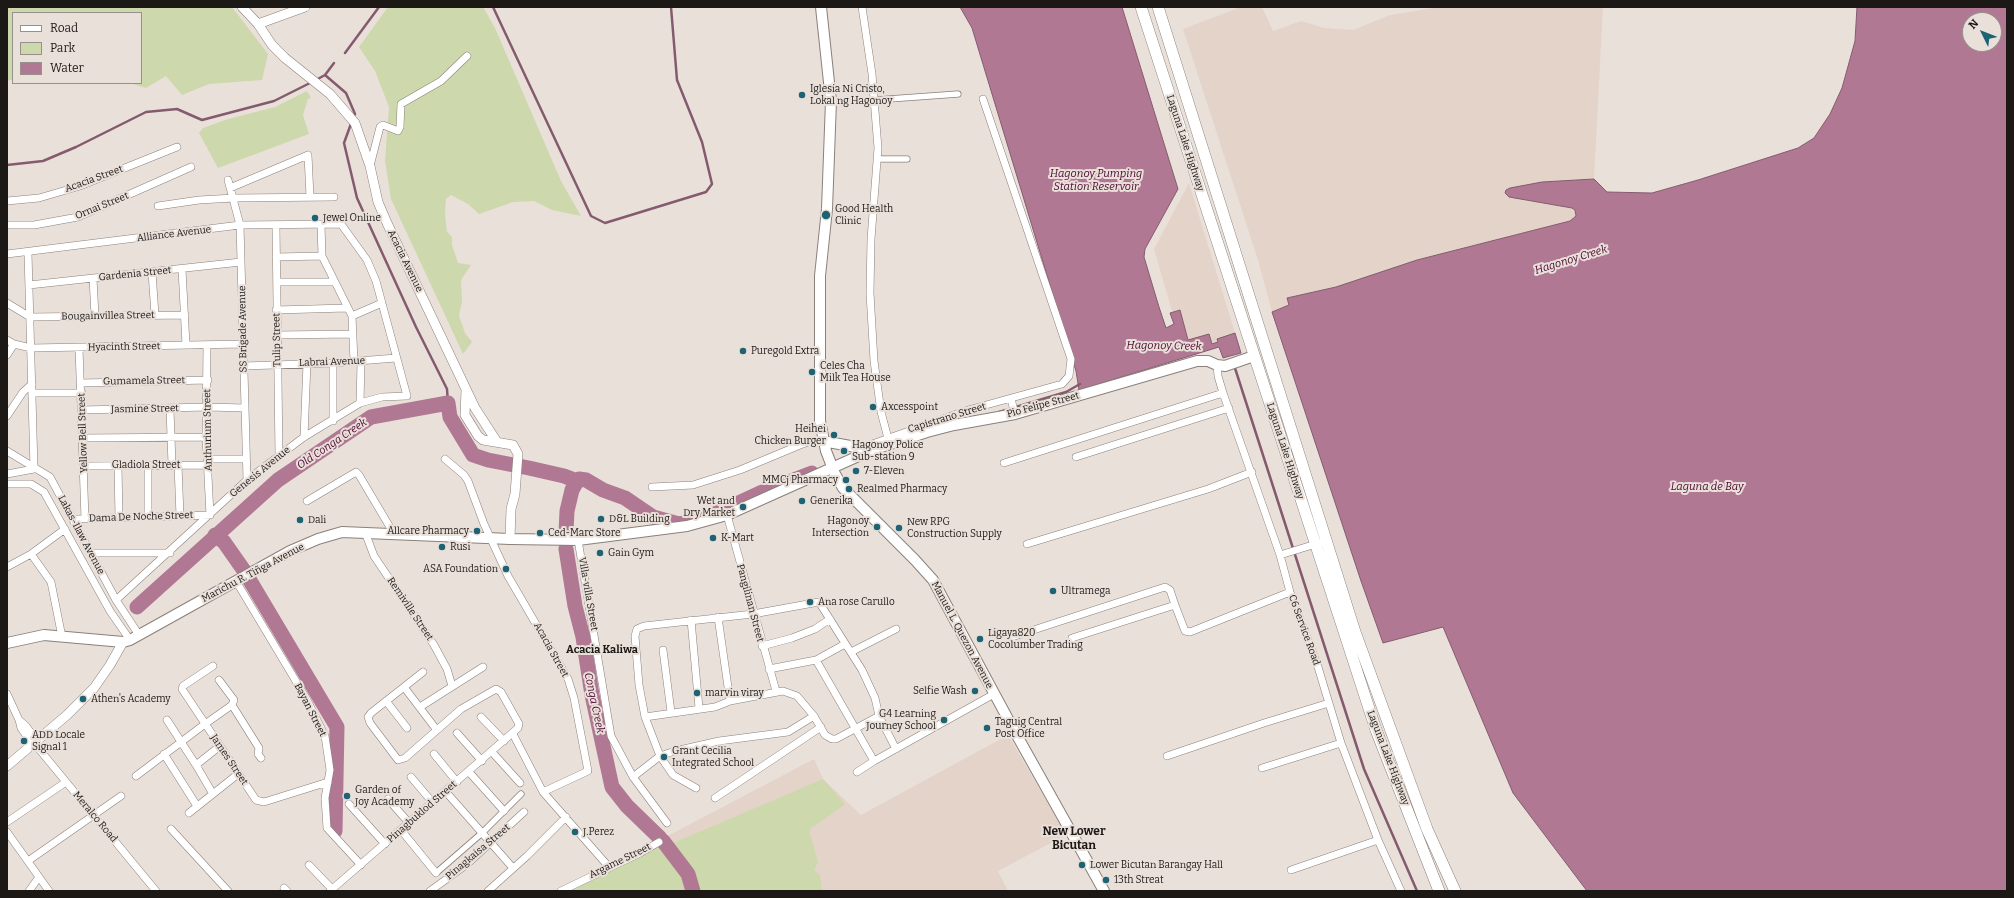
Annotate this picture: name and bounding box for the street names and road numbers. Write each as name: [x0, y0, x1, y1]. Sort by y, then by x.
street label: Laguna Lake Highway: [1164, 93, 1206, 193]
street label: Acacia Street: [63, 163, 125, 195]
street label: Ornai Street: [74, 190, 130, 222]
street label: Alliance Avenue: [136, 223, 212, 245]
street label: Acacia Avenue: [385, 228, 425, 294]
street label: Gardenia Street: [98, 264, 172, 284]
street label: SS Brigade Avenue: [236, 285, 250, 373]
street label: Bougainvillea Street: [61, 309, 155, 323]
street label: Tulip Street: [271, 313, 283, 367]
street label: Hyacinth Street: [88, 340, 160, 354]
street label: Labrai Avenue: [299, 355, 365, 369]
street label: Gumamela Street: [103, 374, 185, 388]
street label: Anthurium Street: [201, 389, 215, 471]
street label: Pio Felipe Street: [1005, 390, 1081, 420]
street label: Yellow Bell Street: [76, 393, 90, 473]
street label: Capistrano Street: [907, 400, 987, 436]
street label: Laguna Lake Highway: [1264, 401, 1306, 501]
street label: Jasmine Street: [111, 402, 179, 416]
street label: Genesis Avenue: [227, 444, 293, 500]
street label: Gladiola Street: [112, 459, 180, 471]
street label: Lakas-Ilaw Avenue: [55, 493, 107, 577]
street label: Dama De Noche Street: [89, 509, 193, 525]
street label: Marichu R. Tiñga Avenue: [200, 541, 306, 605]
street label: Villa-villa Street: [576, 556, 600, 632]
street label: Pangilinan Street: [734, 563, 766, 643]
street label: Remiville Street: [384, 575, 436, 643]
street label: Manuel L. Quezon Avenue: [929, 579, 995, 691]
street label: C6 Service Road: [1286, 593, 1322, 667]
street label: Acacia Street: [531, 620, 571, 680]
street label: Bayan Street: [291, 681, 329, 739]
street label: Laguna Lake Highway: [1364, 709, 1412, 807]
street label: James Street: [208, 732, 250, 788]
street label: Pinagbuklod Street: [385, 778, 459, 846]
street label: Meralco Road: [70, 789, 120, 845]
street label: Pinagkaisa Street: [443, 822, 513, 882]
street label: Argame Street: [587, 841, 653, 881]

